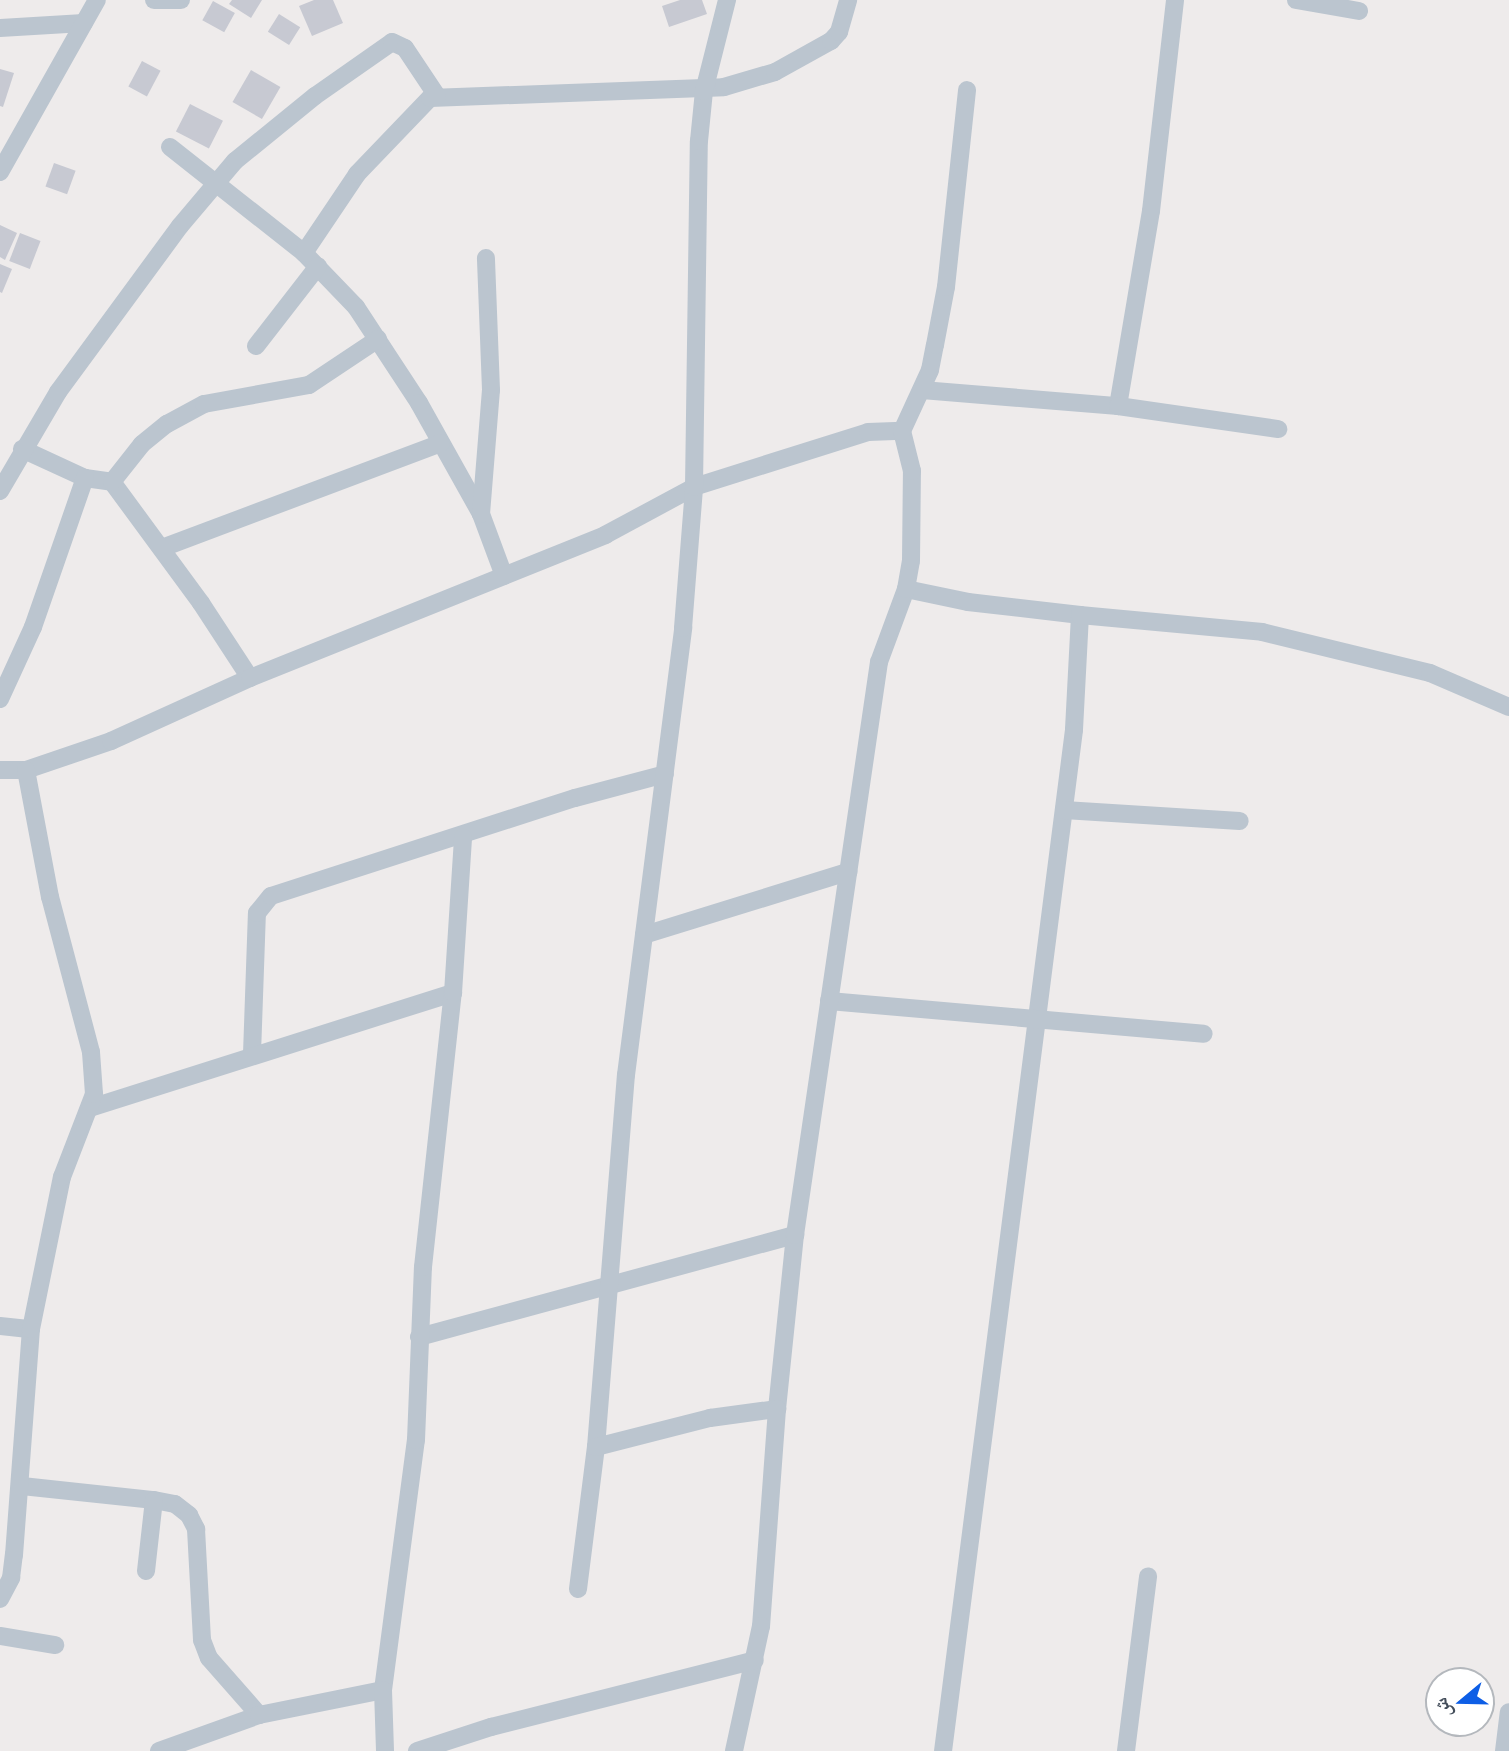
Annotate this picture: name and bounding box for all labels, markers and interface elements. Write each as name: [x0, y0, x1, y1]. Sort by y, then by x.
north arrow: [1425, 1667, 1495, 1737]
text: ش: [1426, 1694, 1458, 1722]

